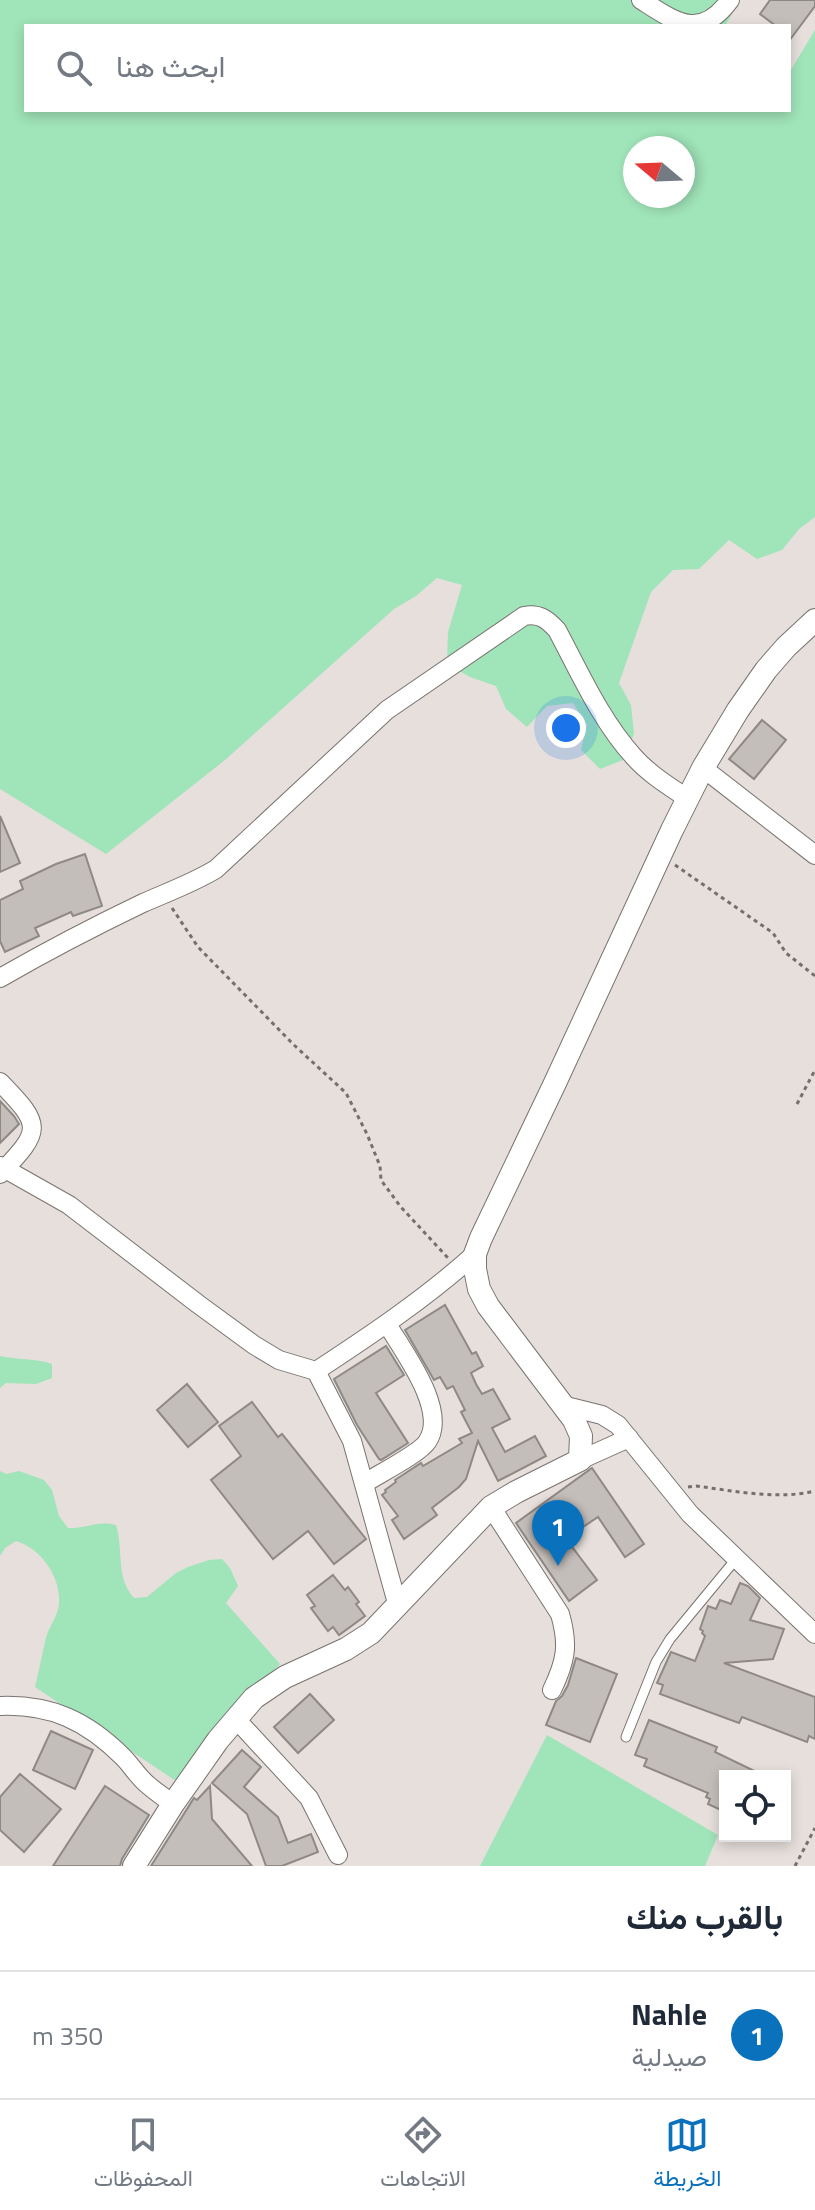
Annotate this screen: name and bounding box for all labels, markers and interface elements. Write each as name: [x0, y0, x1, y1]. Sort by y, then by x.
search box: [24, 24, 791, 112]
text: ابحث هنا: [116, 43, 226, 89]
icon: search: [52, 46, 96, 90]
north arrow: [623, 136, 695, 208]
your location: [546, 708, 586, 748]
pin: 1: [532, 1500, 584, 1566]
map controls: [719, 1770, 791, 1842]
button: locate: [719, 1770, 791, 1842]
text: بالقرب منك: [626, 1890, 783, 1942]
text: Nahle: [631, 1991, 707, 2037]
text: 350 m: [32, 2016, 103, 2055]
text: 1: [750, 2016, 764, 2055]
text: صيدلية: [632, 2037, 707, 2076]
tab: المحفوظات: [94, 2113, 193, 2198]
tab: الاتجاهات: [380, 2113, 466, 2198]
tab: الخريطة: [653, 2113, 721, 2198]

